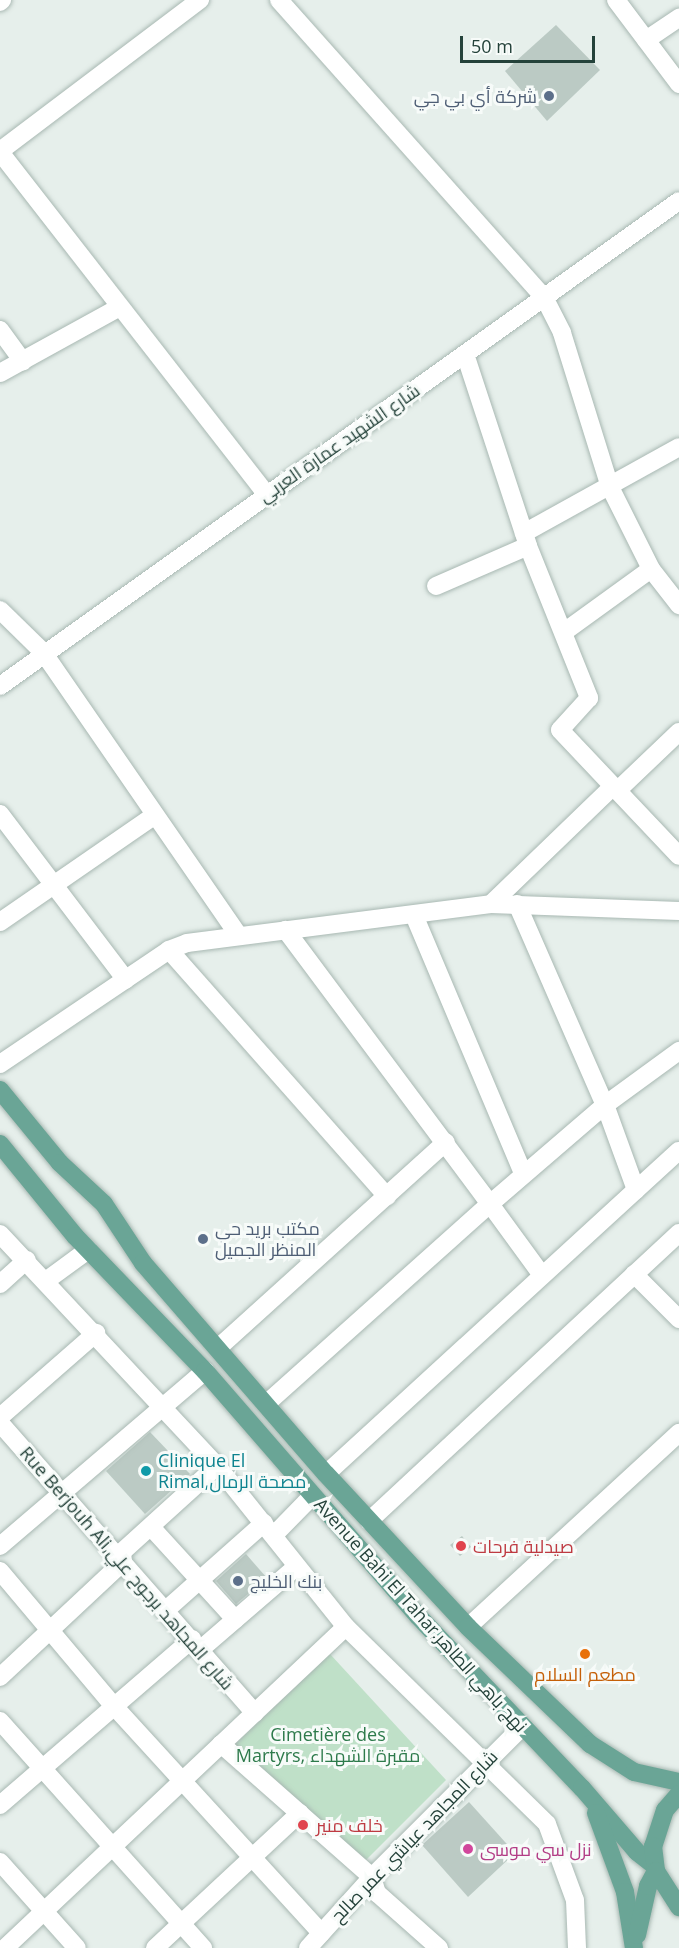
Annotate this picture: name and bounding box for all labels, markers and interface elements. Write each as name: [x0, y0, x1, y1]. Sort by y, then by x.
scale bar: [463, 24, 598, 62]
text: 50 m: [471, 34, 513, 58]
place label: شركة أي بي جي: [414, 85, 537, 107]
marker: شركة أي بي جي: [542, 89, 556, 103]
street label: شارع الشهيد عمارة العربي: [254, 379, 424, 507]
place label: مكتب بريد حي المنظر الجميل: [215, 1218, 320, 1260]
marker: مكتب بريد حي المنظر الجميل: [196, 1232, 210, 1246]
street label: Rue Berjouh Ali,شارع المجاهد برجوح علي: [16, 1442, 238, 1694]
place label: Clinique El Rimal,مصحة الرمال: [158, 1450, 306, 1492]
marker: Clinique El Rimal,مصحة الرمال: [139, 1464, 153, 1478]
street label: Avenue Bahi El Tahar,نهج باهي الطاهر: [310, 1494, 532, 1736]
place label: صيدلية فرحات: [473, 1535, 574, 1557]
marker: صيدلية فرحات: [454, 1539, 468, 1553]
place label: بنك الخليج: [250, 1570, 322, 1592]
marker: بنك الخليج: [231, 1574, 245, 1588]
marker: مطعم السلام: [578, 1647, 592, 1661]
place label: مطعم السلام: [534, 1663, 636, 1685]
park label: Cimetière des Martyrs, مقبرة الشهداء: [236, 1724, 420, 1766]
street label: شارع المجاهد عياشي عمر صالح: [326, 1746, 502, 1926]
place label: خلف منير: [316, 1814, 383, 1836]
marker: خلف منير: [294, 1816, 312, 1834]
place label: نزل سي موسى: [480, 1838, 592, 1860]
marker: نزل سي موسى: [461, 1842, 475, 1856]

